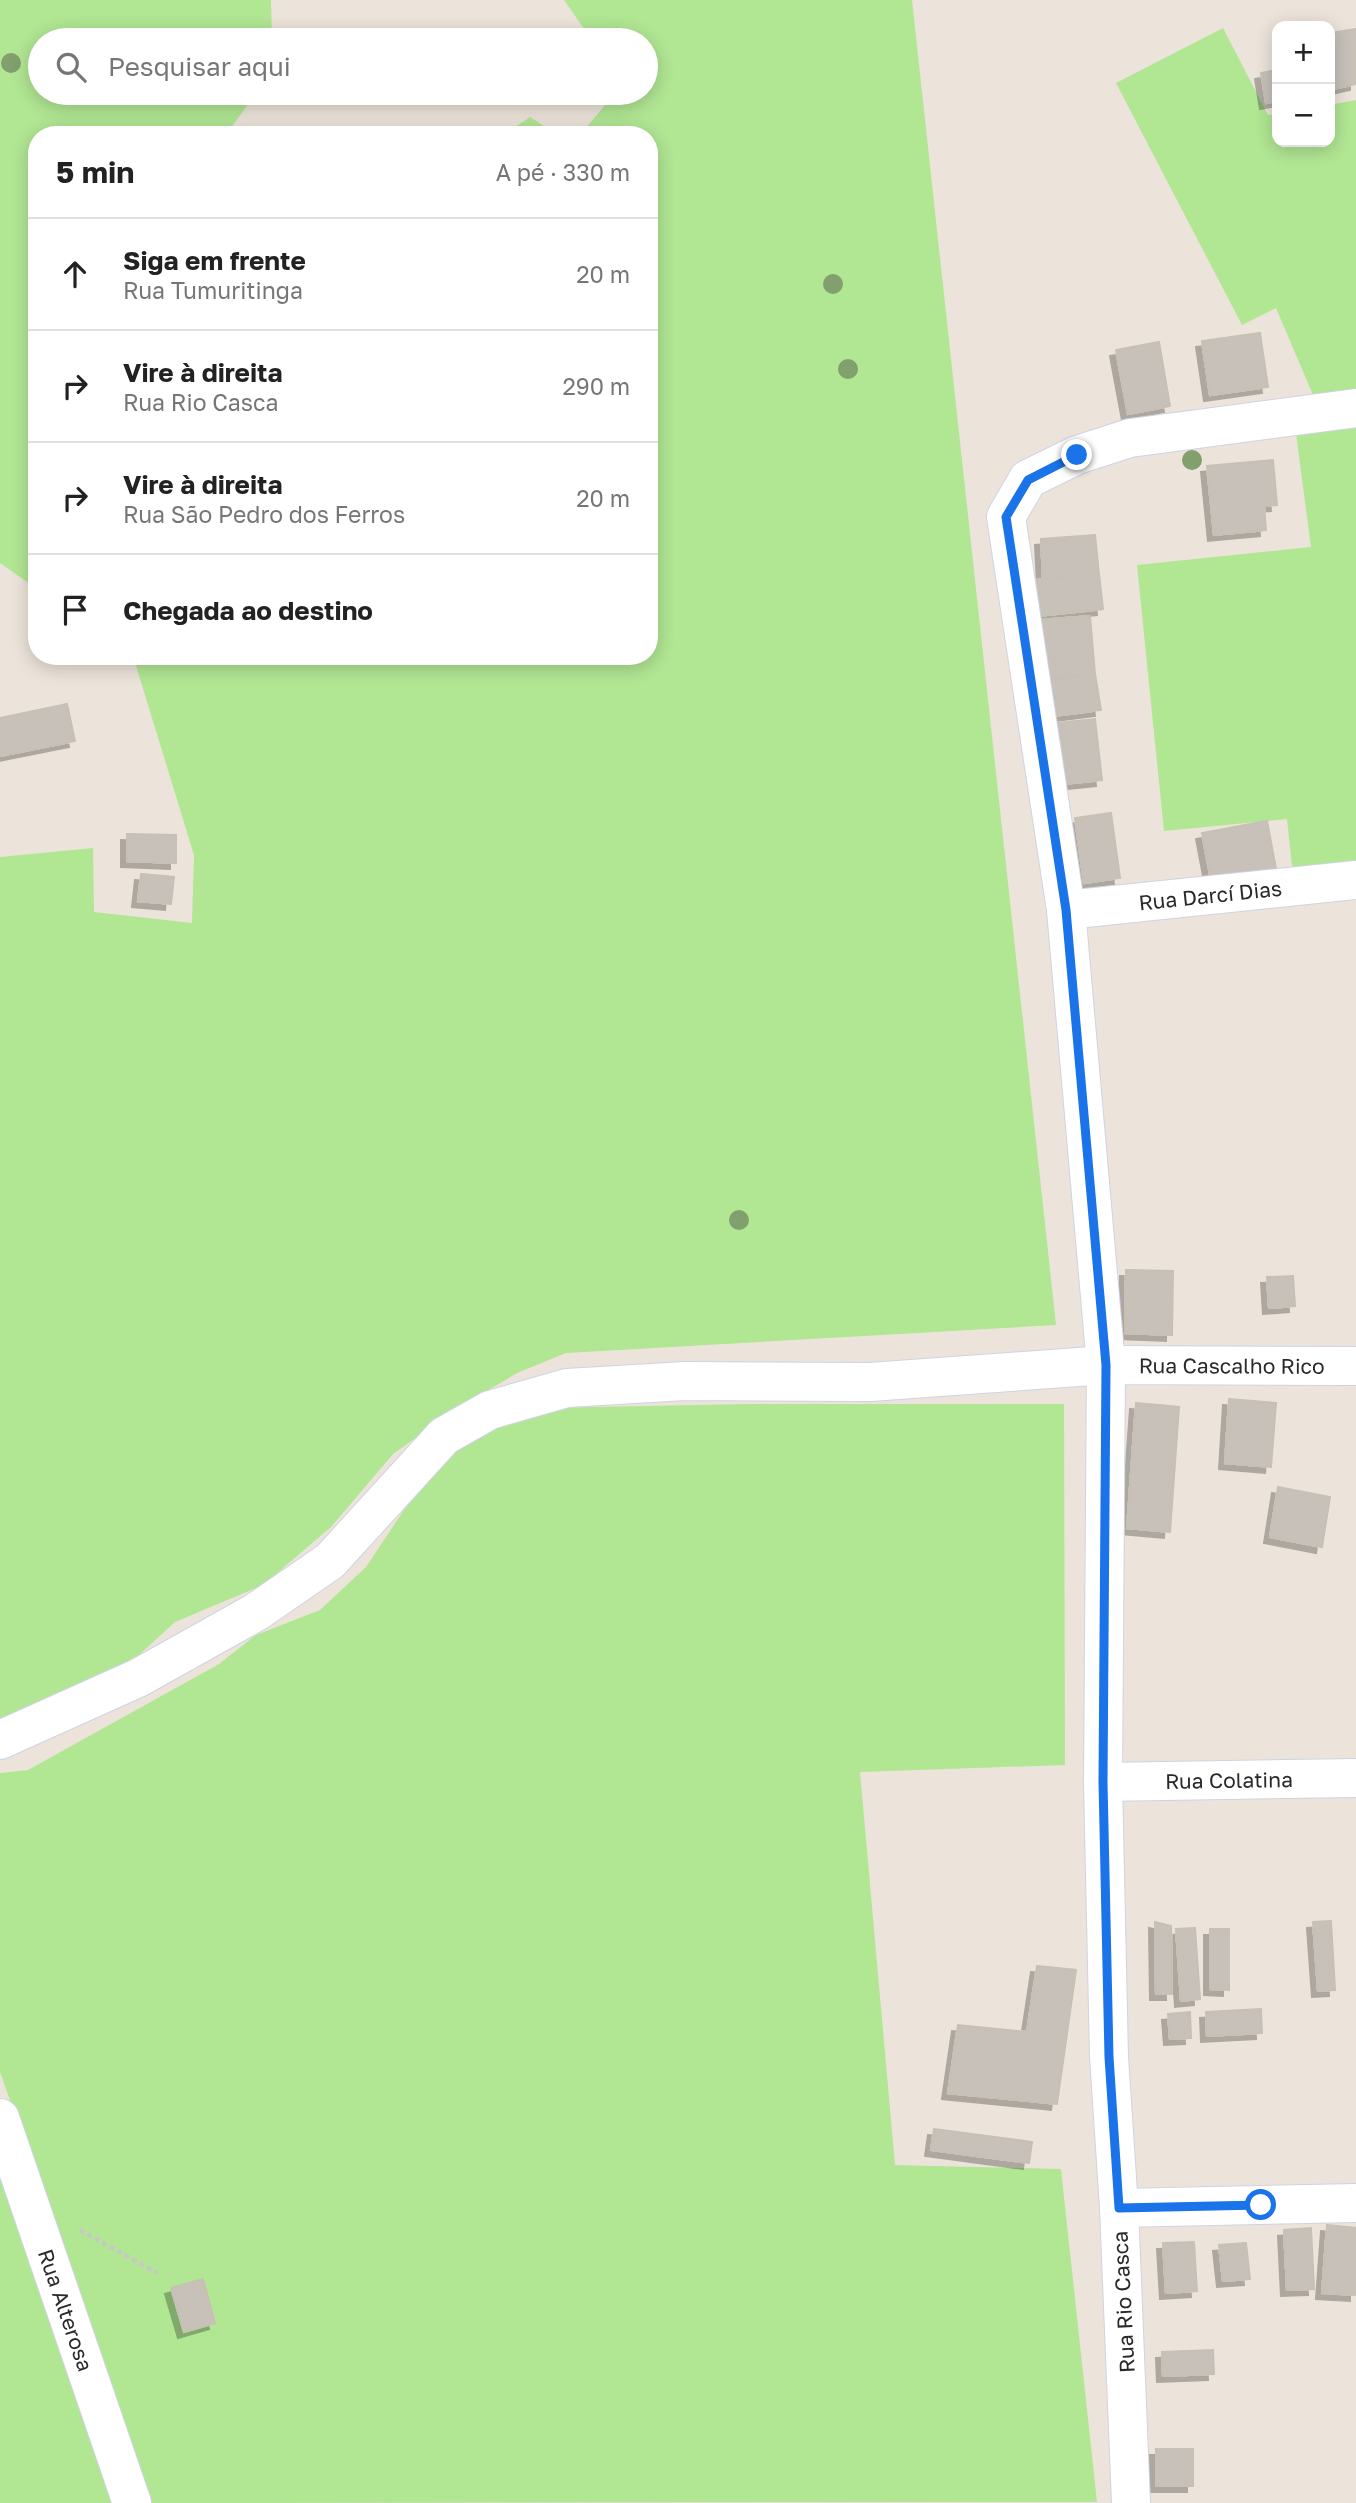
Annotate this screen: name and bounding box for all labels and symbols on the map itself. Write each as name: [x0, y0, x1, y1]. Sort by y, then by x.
route end: [1061, 439, 1092, 470]
street label: Rua Darcí Dias: [1137, 875, 1283, 915]
street label: Rua Cascalho Rico: [1139, 1352, 1325, 1379]
street label: Rua Colatina: [1165, 1766, 1293, 1794]
route start: [1245, 2189, 1276, 2220]
street label: Rua Rio Casca: [1106, 2230, 1140, 2374]
street label: Rua Alterosa: [33, 2245, 99, 2375]

